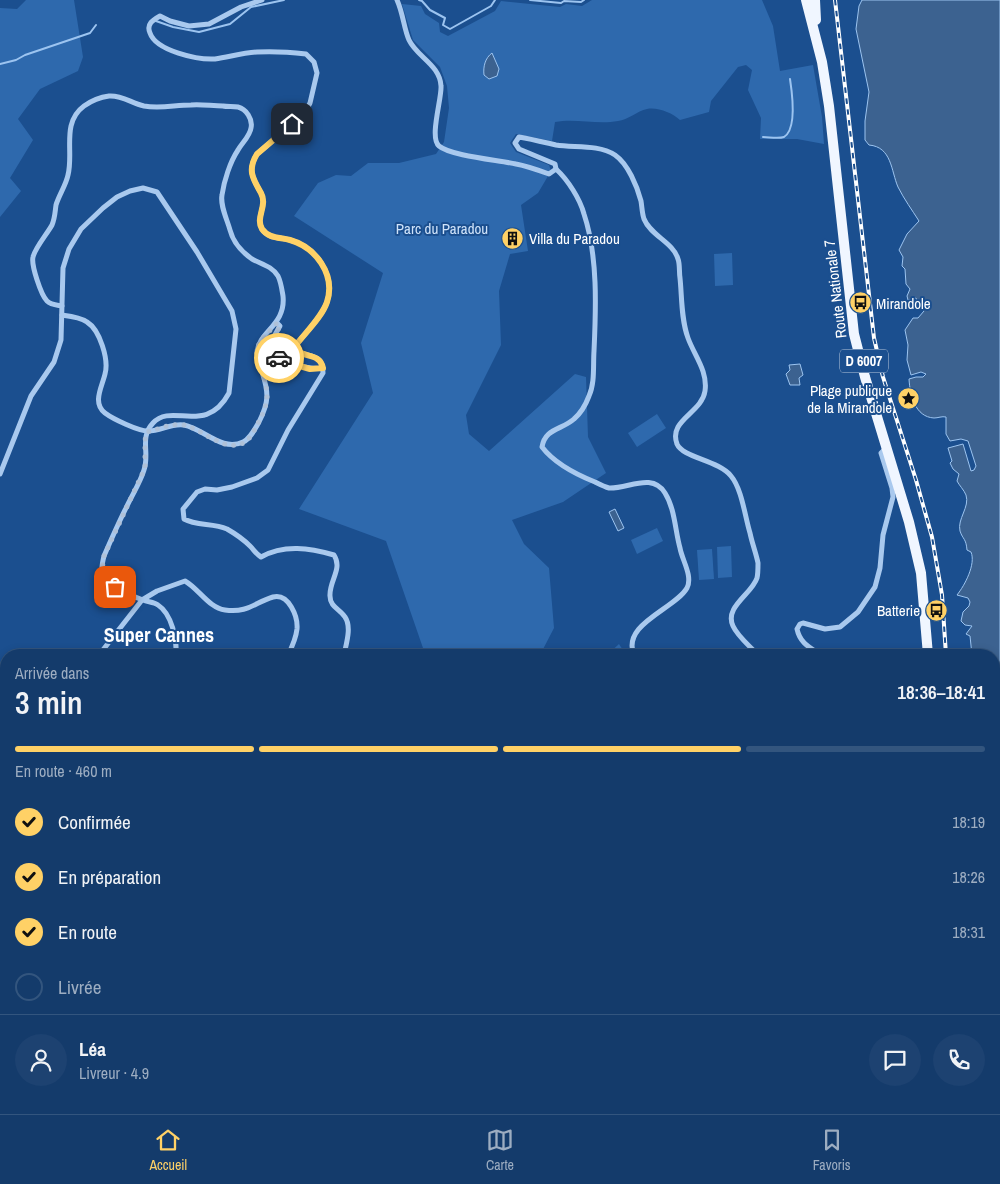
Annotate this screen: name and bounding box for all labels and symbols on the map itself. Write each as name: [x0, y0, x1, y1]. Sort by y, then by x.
pin: [271, 103, 313, 145]
park label: Parc du Paradou: [396, 218, 488, 239]
building icon: Villa du Paradou: [501, 226, 525, 250]
place label: Villa du Paradou: [529, 228, 620, 249]
street label: Route Nationale 7: [819, 238, 851, 339]
bus stop icon: Mirandole: [848, 291, 872, 315]
place label: Mirandole: [876, 293, 931, 314]
courier: [254, 333, 304, 383]
road number: D 6007: [840, 350, 888, 372]
place label: Plage publique de la Mirandole: [807, 380, 892, 418]
place icon: Plage publique de la Mirandole: [896, 387, 920, 411]
pin: [94, 566, 136, 608]
bus stop icon: Batterie: [924, 598, 948, 622]
place label: Batterie: [877, 600, 920, 621]
district label: Super Cannes: [104, 621, 214, 648]

